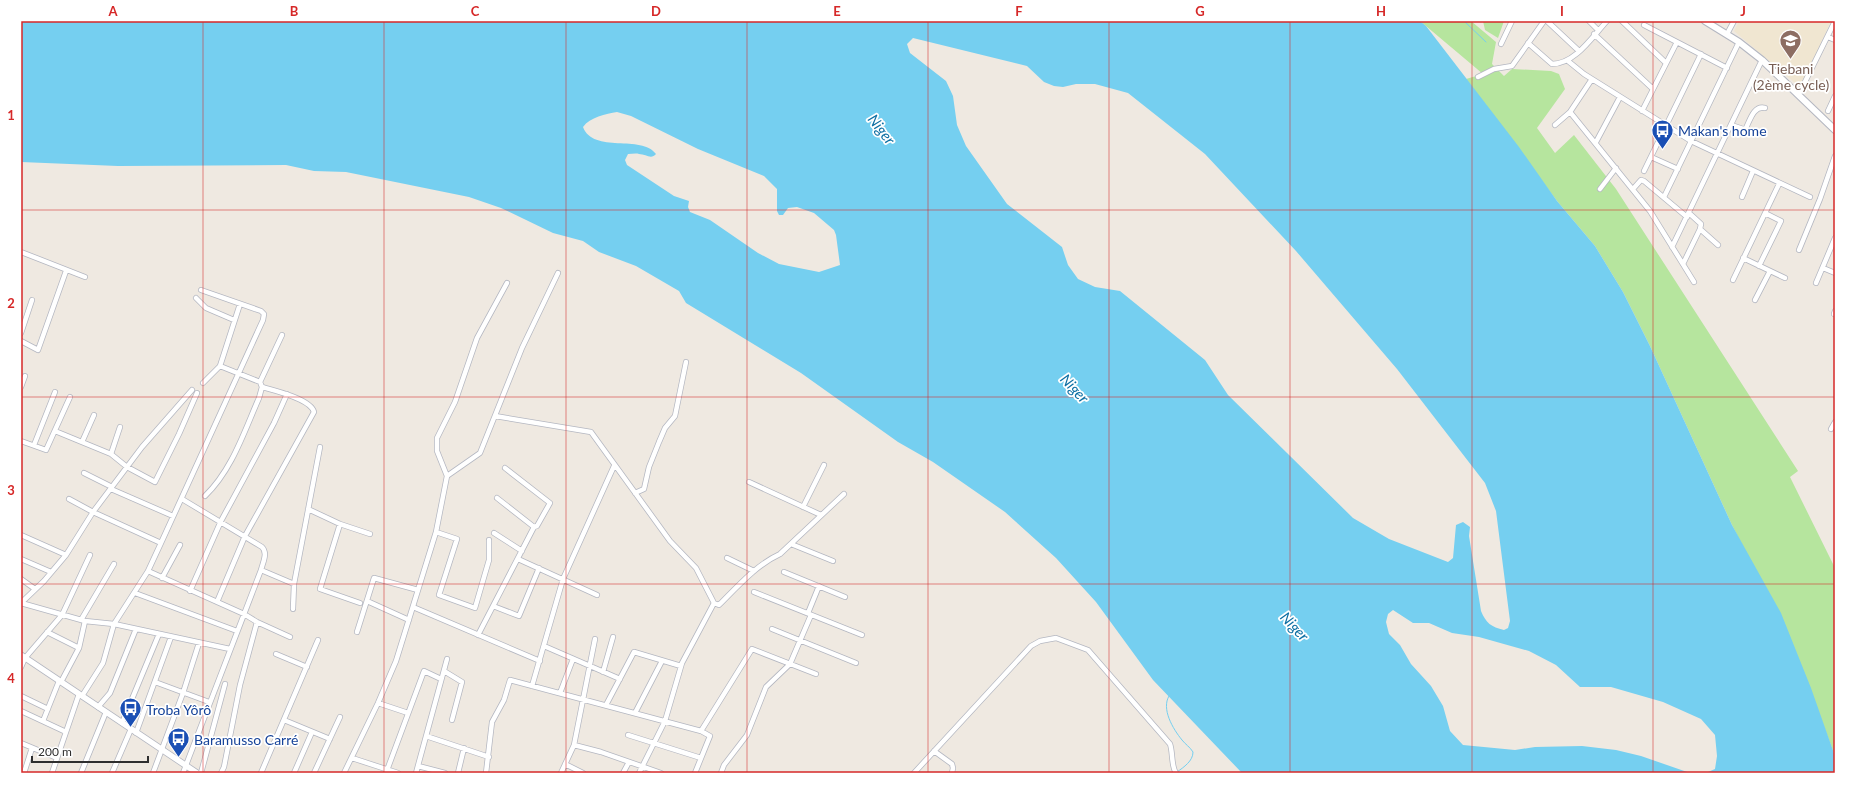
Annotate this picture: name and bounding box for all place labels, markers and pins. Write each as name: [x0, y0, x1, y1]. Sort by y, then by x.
school or university icon: Tiebani (2ème cycle): [1778, 27, 1804, 60]
place label: Tiebani (2ème cycle): [1753, 60, 1829, 93]
bus stop icon: Makan's home: [1649, 117, 1675, 150]
place label: Makan's home: [1678, 122, 1767, 139]
bus stop icon: Troba Yôrô: [117, 696, 143, 729]
place label: Troba Yôrô: [146, 701, 211, 718]
bus stop icon: Baramusso Carré: [165, 726, 191, 759]
place label: Baramusso Carré: [194, 731, 298, 748]

